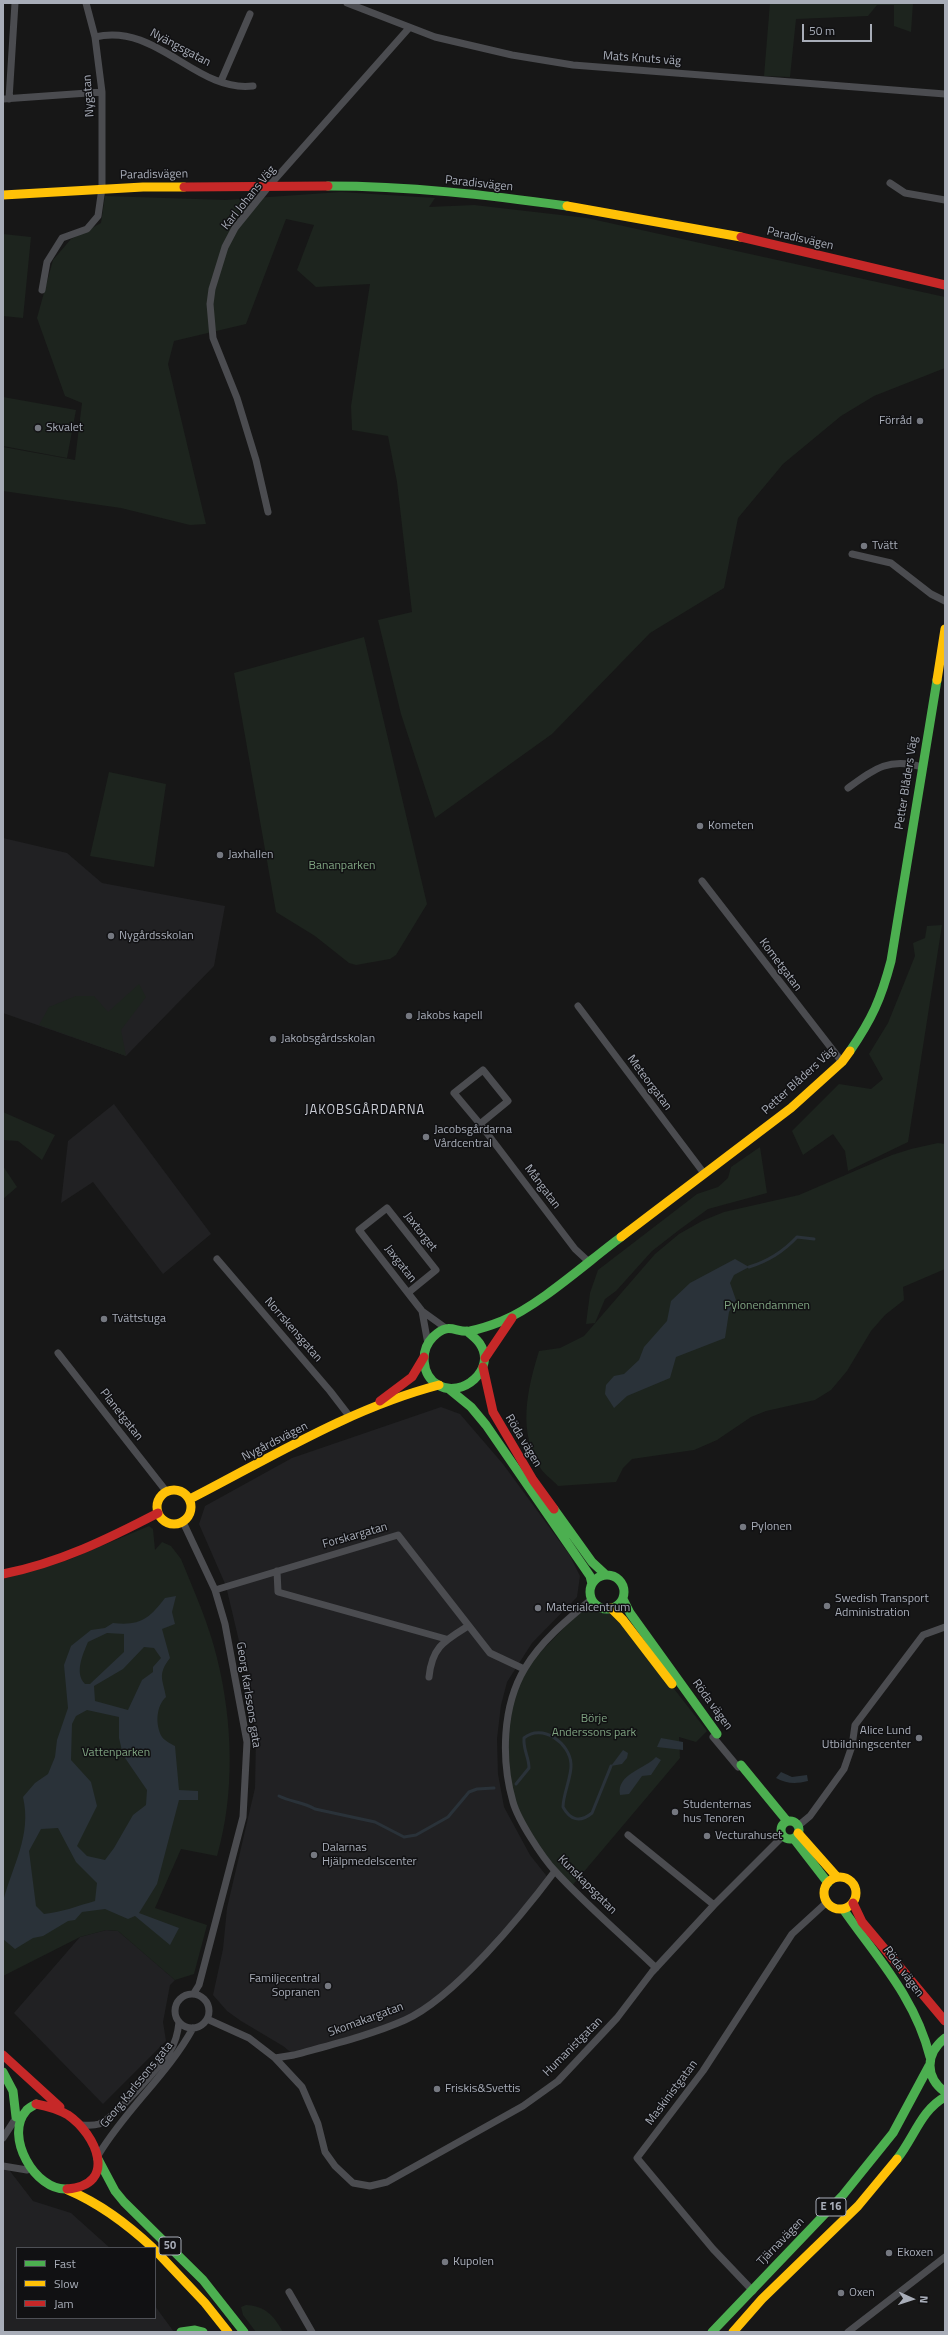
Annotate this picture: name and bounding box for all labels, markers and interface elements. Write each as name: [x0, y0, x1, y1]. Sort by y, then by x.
scale bar: [804, 16, 874, 42]
text: 50 m: [809, 21, 835, 40]
street label: Nyängsgatan: [147, 26, 213, 70]
street label: Mats Knuts väg: [602, 49, 682, 69]
street label: Nygatan: [80, 74, 98, 118]
street label: Karl Johans Väg: [219, 163, 279, 233]
street label: Paradisvägen: [120, 167, 188, 183]
street label: Paradisvägen: [444, 173, 514, 195]
street label: Paradisvägen: [765, 224, 835, 254]
place label: Förråd: [879, 414, 912, 428]
marker: Förråd: [915, 416, 925, 426]
place label: Skvalet: [46, 421, 83, 435]
marker: Skvalet: [33, 423, 43, 433]
place label: Tvätt: [872, 539, 898, 553]
marker: Tvätt: [859, 541, 869, 551]
street label: Petter Blåders Väg: [893, 735, 921, 831]
place label: Kometen: [708, 819, 754, 833]
marker: Kometen: [695, 821, 705, 831]
place label: Jaxhallen: [228, 848, 273, 862]
marker: Jaxhallen: [215, 850, 225, 860]
park label: Bananparken: [309, 859, 375, 873]
place label: Nygårdsskolan: [119, 929, 194, 943]
marker: Nygårdsskolan: [106, 931, 116, 941]
street label: Kometgatan: [756, 936, 804, 994]
place label: Jakobs kapell: [417, 1009, 483, 1023]
marker: Jakobs kapell: [404, 1011, 414, 1021]
place label: Jakobsgårdsskolan: [281, 1032, 375, 1046]
marker: Jakobsgårdsskolan: [268, 1034, 278, 1044]
street label: Petter Blåders Väg: [759, 1044, 839, 1118]
street label: Meteorgatan: [624, 1052, 674, 1114]
district label: JAKOBSGÅRDARNA: [305, 1103, 425, 1119]
place label: Jacobsgårdarna Vårdcentral: [434, 1123, 512, 1151]
marker: Jacobsgårdarna Vårdcentral: [421, 1132, 431, 1142]
street label: Mångatan: [521, 1162, 563, 1212]
street label: Jaxtorget: [400, 1209, 440, 1255]
street label: Jaxgatan: [381, 1242, 419, 1286]
street label: Norrskensgatan: [261, 1295, 325, 1365]
park label: Pylonendammen: [724, 1299, 810, 1313]
place label: Tvättstuga: [112, 1312, 166, 1326]
marker: Tvättstuga: [99, 1314, 109, 1324]
street label: Planetgatan: [96, 1386, 146, 1444]
street label: Röda vägen: [502, 1412, 544, 1470]
street label: Nygårdsvägen: [240, 1419, 310, 1465]
street label: Forskargatan: [321, 1520, 389, 1552]
place label: Pylonen: [751, 1520, 792, 1534]
marker: Pylonen: [738, 1522, 748, 1532]
place label: Swedish Transport Administration: [835, 1592, 929, 1620]
place label: Materialcentrum: [546, 1601, 630, 1615]
marker: Swedish Transport Administration: [822, 1601, 832, 1611]
marker: Materialcentrum: [533, 1603, 543, 1613]
street label: Georg Karlssons gata: [233, 1641, 263, 1749]
street label: Röda vägen: [689, 1677, 735, 1733]
park label: Börje Anderssons park: [552, 1712, 636, 1740]
place label: Alice Lund Utbildningscenter: [822, 1724, 911, 1752]
marker: Alice Lund Utbildningscenter: [914, 1733, 924, 1743]
park label: Vattenparken: [82, 1746, 150, 1760]
place label: Studenternas hus Tenoren: [683, 1798, 751, 1826]
marker: Studenternas hus Tenoren: [670, 1807, 680, 1817]
place label: Vecturahuset: [715, 1829, 782, 1843]
marker: Vecturahuset: [702, 1831, 712, 1841]
place label: Dalarnas Hjälpmedelscenter: [322, 1841, 417, 1869]
marker: Dalarnas Hjälpmedelscenter: [309, 1850, 319, 1860]
street label: Kunskapsgatan: [555, 1853, 619, 1917]
street label: Röda vägen: [880, 1944, 926, 2000]
place label: Familjecentral Sopranen: [249, 1972, 320, 2000]
marker: Familjecentral Sopranen: [323, 1981, 333, 1991]
street label: Skomakargatan: [326, 2000, 406, 2040]
street label: Humanistgatan: [540, 2014, 606, 2080]
street label: Georg Karlssons gata: [98, 2039, 176, 2131]
street label: Maskinistgatan: [643, 2058, 701, 2128]
place label: Friskis&Svettis: [445, 2082, 520, 2096]
marker: Friskis&Svettis: [432, 2084, 442, 2094]
road number: E 16: [816, 2198, 846, 2216]
street label: Tjärnavägen: [754, 2215, 808, 2269]
road number: 50: [159, 2237, 181, 2255]
place label: Ekoxen: [897, 2246, 933, 2260]
legend: [16, 2247, 156, 2319]
marker: Ekoxen: [884, 2248, 894, 2258]
text: Fast: [54, 2254, 76, 2273]
place label: Kupolen: [453, 2255, 494, 2269]
marker: Kupolen: [440, 2257, 450, 2267]
text: Slow: [54, 2274, 79, 2293]
north arrow: [892, 2279, 932, 2319]
place label: Oxen: [849, 2286, 875, 2300]
marker: Oxen: [836, 2288, 846, 2298]
text: Jam: [54, 2294, 74, 2313]
text: N: [916, 2295, 932, 2304]

